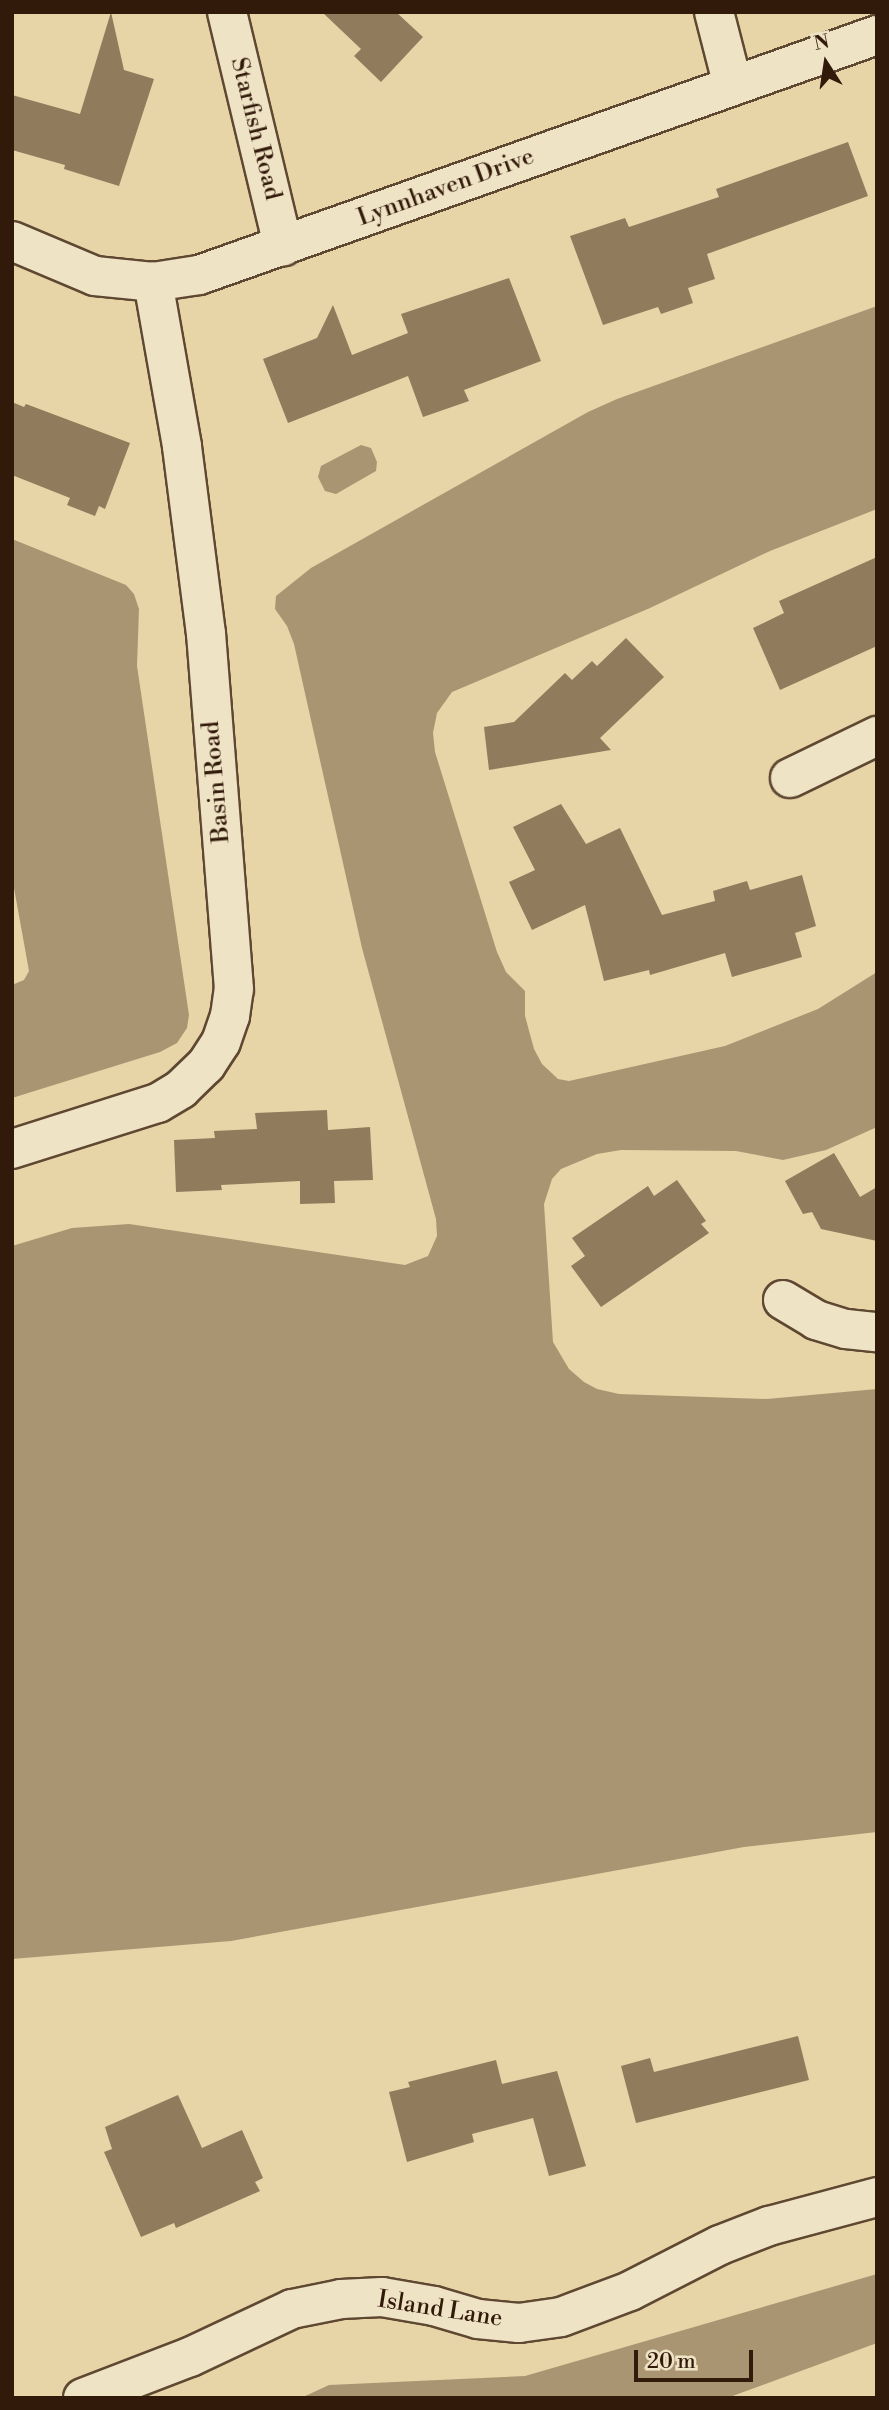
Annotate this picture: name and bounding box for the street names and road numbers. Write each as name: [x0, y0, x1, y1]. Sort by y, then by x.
street label: Starfish Road: [223, 55, 287, 203]
street label: Lynnhaven Drive: [354, 143, 538, 233]
street label: Basin Road: [197, 720, 237, 844]
street label: Island Lane: [375, 2286, 505, 2334]

